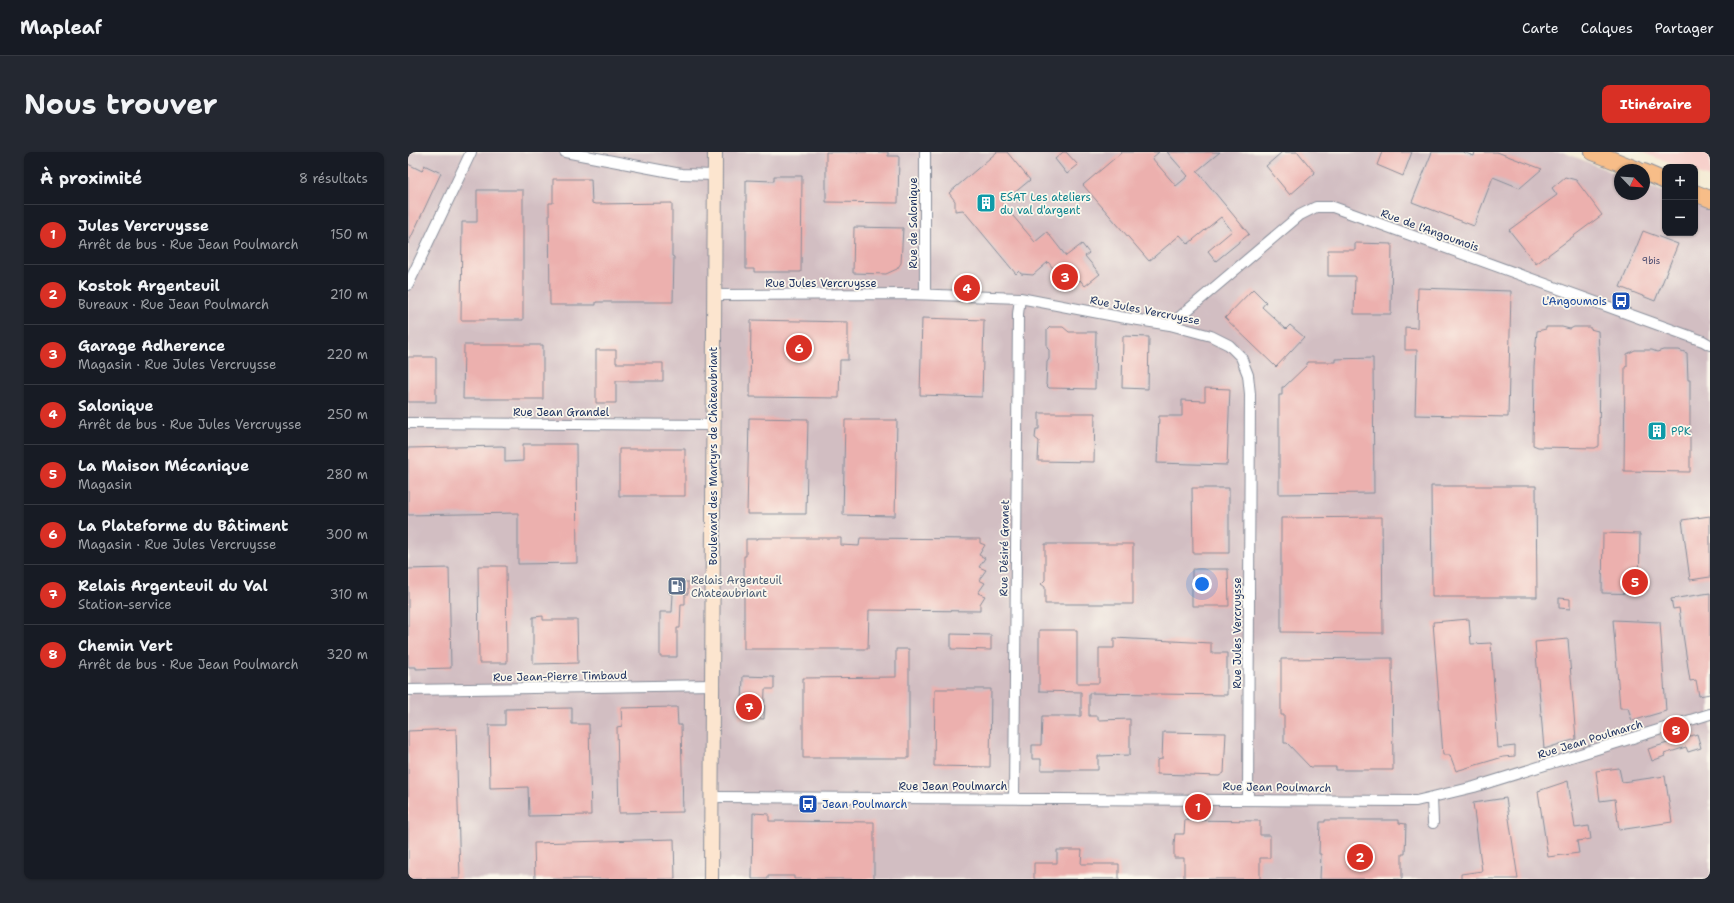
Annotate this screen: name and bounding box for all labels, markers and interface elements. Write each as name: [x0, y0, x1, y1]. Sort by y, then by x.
text: Mapleaf: [20, 15, 102, 40]
text: Carte: [1522, 19, 1559, 37]
text: Calques: [1581, 19, 1633, 37]
text: Partager: [1655, 19, 1714, 37]
text: Nous trouver: [24, 85, 218, 123]
button: Itinéraire: [1602, 85, 1710, 123]
north arrow: [1614, 164, 1650, 200]
map controls: [1662, 164, 1698, 236]
button: +: [1662, 164, 1698, 200]
text: À proximité: [40, 167, 142, 189]
text: 8 résultats: [299, 170, 368, 187]
street label: Rue de Salonique: [906, 177, 921, 269]
place label: ESAT Les ateliers du val d'argent: [1000, 190, 1091, 218]
building icon: ESAT Les ateliers du val d'argent: [975, 192, 997, 214]
button: −: [1662, 200, 1698, 236]
street label: Rue de l'Angoumois: [1379, 206, 1481, 255]
text: Jules Vercruysse: [78, 216, 209, 236]
text: 1: [50, 226, 56, 243]
text: 150 m: [330, 226, 368, 243]
text: Arrêt de bus · Rue Jean Poulmarch: [78, 236, 299, 253]
house number: 9bis: [1642, 255, 1660, 267]
pin: 3: [1052, 262, 1078, 292]
pin: 4: [954, 273, 980, 303]
text: Kostok Argenteuil: [78, 276, 220, 296]
street label: Rue Jules Vercruysse: [765, 276, 877, 291]
text: 2: [48, 286, 58, 303]
text: 210 m: [330, 286, 368, 303]
bus stop icon: L'Angoumois: [1610, 290, 1632, 312]
street label: Rue Jules Vercruysse: [1089, 292, 1201, 329]
place label: L'Angoumois: [1542, 294, 1607, 309]
text: Bureaux · Rue Jean Poulmarch: [78, 296, 269, 313]
pin: 6: [786, 333, 812, 363]
text: Garage Adherence: [78, 336, 225, 356]
text: 3: [48, 346, 58, 363]
text: 220 m: [326, 346, 368, 363]
street label: Boulevard des Martyrs de Châteaubriant: [706, 347, 721, 565]
text: Magasin · Rue Jules Vercruysse: [78, 356, 276, 373]
text: Salonique: [78, 396, 154, 416]
street label: Rue Jean Grandel: [513, 405, 610, 420]
text: 4: [48, 406, 58, 423]
text: 250 m: [327, 406, 368, 423]
text: Arrêt de bus · Rue Jules Vercruysse: [78, 416, 302, 433]
building icon: PPK: [1646, 420, 1668, 442]
place label: PPK: [1671, 424, 1691, 439]
text: La Maison Mécanique: [78, 456, 249, 476]
text: 5: [49, 466, 57, 483]
text: 280 m: [326, 466, 368, 483]
text: Magasin: [78, 476, 132, 493]
street label: Rue Désiré Granet: [996, 499, 1013, 596]
text: La Plateforme du Bâtiment: [78, 516, 288, 536]
text: 6: [48, 526, 58, 543]
text: 300 m: [325, 526, 368, 543]
text: Magasin · Rue Jules Vercruysse: [78, 536, 276, 553]
pin: 5: [1622, 567, 1648, 597]
place label: Relais Argenteuil Chateaubriant: [691, 573, 783, 601]
your location: [1192, 574, 1212, 594]
fuel station icon: Relais Argenteuil Chateaubriant: [666, 575, 688, 597]
text: Relais Argenteuil du Val: [78, 576, 268, 596]
street label: Rue Jules Vercruysse: [1230, 577, 1245, 689]
text: 7: [48, 586, 58, 603]
text: 310 m: [330, 586, 368, 603]
text: Station-service: [78, 596, 172, 613]
text: Chemin Vert: [78, 636, 173, 656]
text: 8: [48, 646, 58, 663]
text: 320 m: [326, 646, 368, 663]
text: Arrêt de bus · Rue Jean Poulmarch: [78, 656, 299, 673]
street label: Rue Jean-Pierre Timbaud: [493, 668, 627, 685]
pin: 7: [736, 692, 762, 722]
pin: 8: [1663, 715, 1689, 745]
street label: Rue Jean Poulmarch: [1536, 716, 1645, 763]
street label: Rue Jean Poulmarch: [899, 779, 1008, 794]
street label: Rue Jean Poulmarch: [1222, 779, 1332, 796]
pin: 1: [1185, 792, 1211, 822]
bus stop icon: Jean Poulmarch: [797, 793, 819, 815]
place label: Jean Poulmarch: [822, 797, 907, 812]
pin: 2: [1347, 842, 1373, 872]

